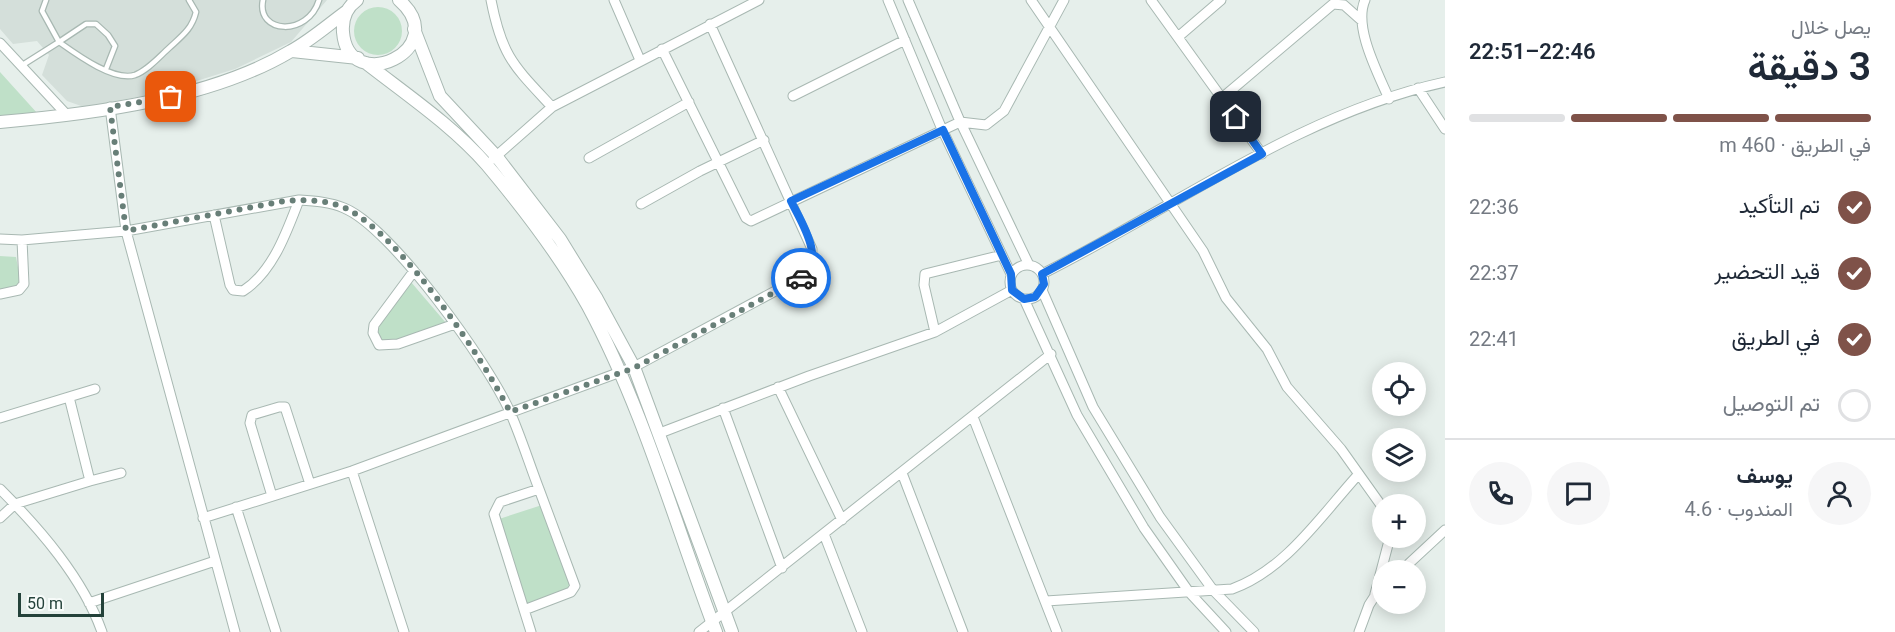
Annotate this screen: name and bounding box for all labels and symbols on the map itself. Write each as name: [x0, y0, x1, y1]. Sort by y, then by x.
pin: [145, 71, 196, 122]
pin: [1210, 91, 1261, 142]
courier: [771, 248, 831, 308]
scale bar: [18, 590, 104, 618]

